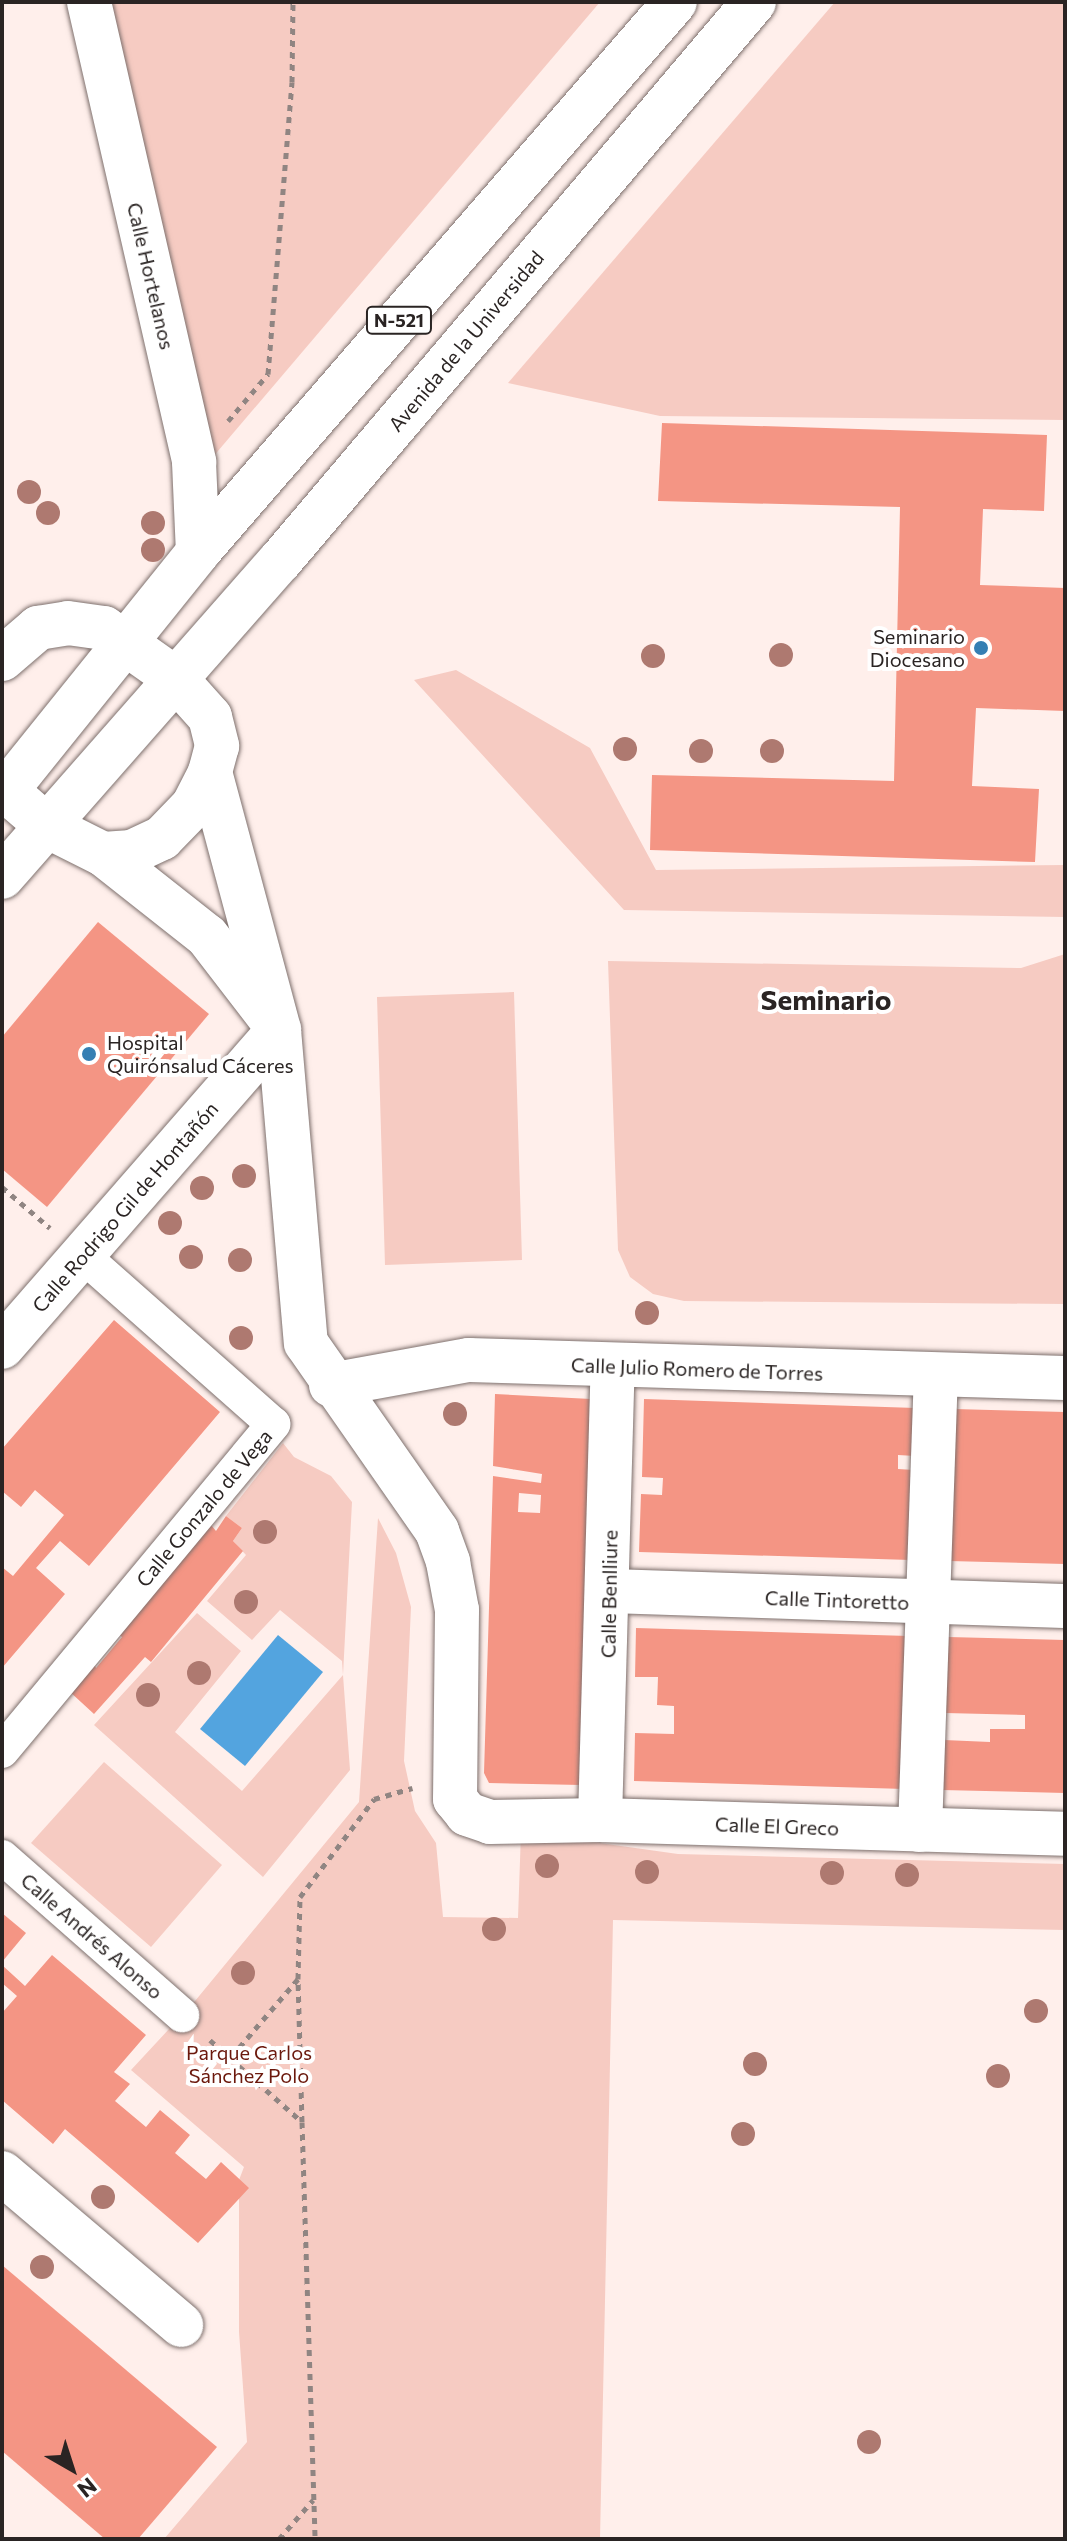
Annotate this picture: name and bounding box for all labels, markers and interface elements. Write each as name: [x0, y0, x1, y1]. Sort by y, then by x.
street label: Calle Hortelanos: [122, 200, 180, 352]
street label: Avenida de la Universidad: [383, 246, 549, 436]
road number: N-521: [365, 306, 433, 334]
place label: Seminario Diocesano: [870, 624, 965, 671]
marker: Seminario Diocesano: [972, 639, 990, 657]
district label: Seminario: [761, 982, 891, 1016]
place label: Hospital Quirónsalud Cáceres: [107, 1030, 294, 1077]
marker: Hospital Quirónsalud Cáceres: [78, 1043, 100, 1065]
street label: Calle Rodrigo Gil de Hontañón: [27, 1097, 223, 1317]
street label: Calle Julio Romero de Torres: [571, 1353, 823, 1385]
street label: Calle Gonzalo de Vega: [131, 1424, 277, 1592]
street label: Calle Benlliure: [596, 1530, 622, 1658]
street label: Calle Tintoretto: [764, 1585, 910, 1615]
street label: Calle El Greco: [715, 1812, 839, 1840]
street label: Calle Andrés Alonso: [16, 1868, 168, 2004]
park label: Parque Carlos Sánchez Polo: [186, 2040, 312, 2087]
north arrow: [32, 2429, 112, 2509]
text: N: [73, 2472, 102, 2504]

